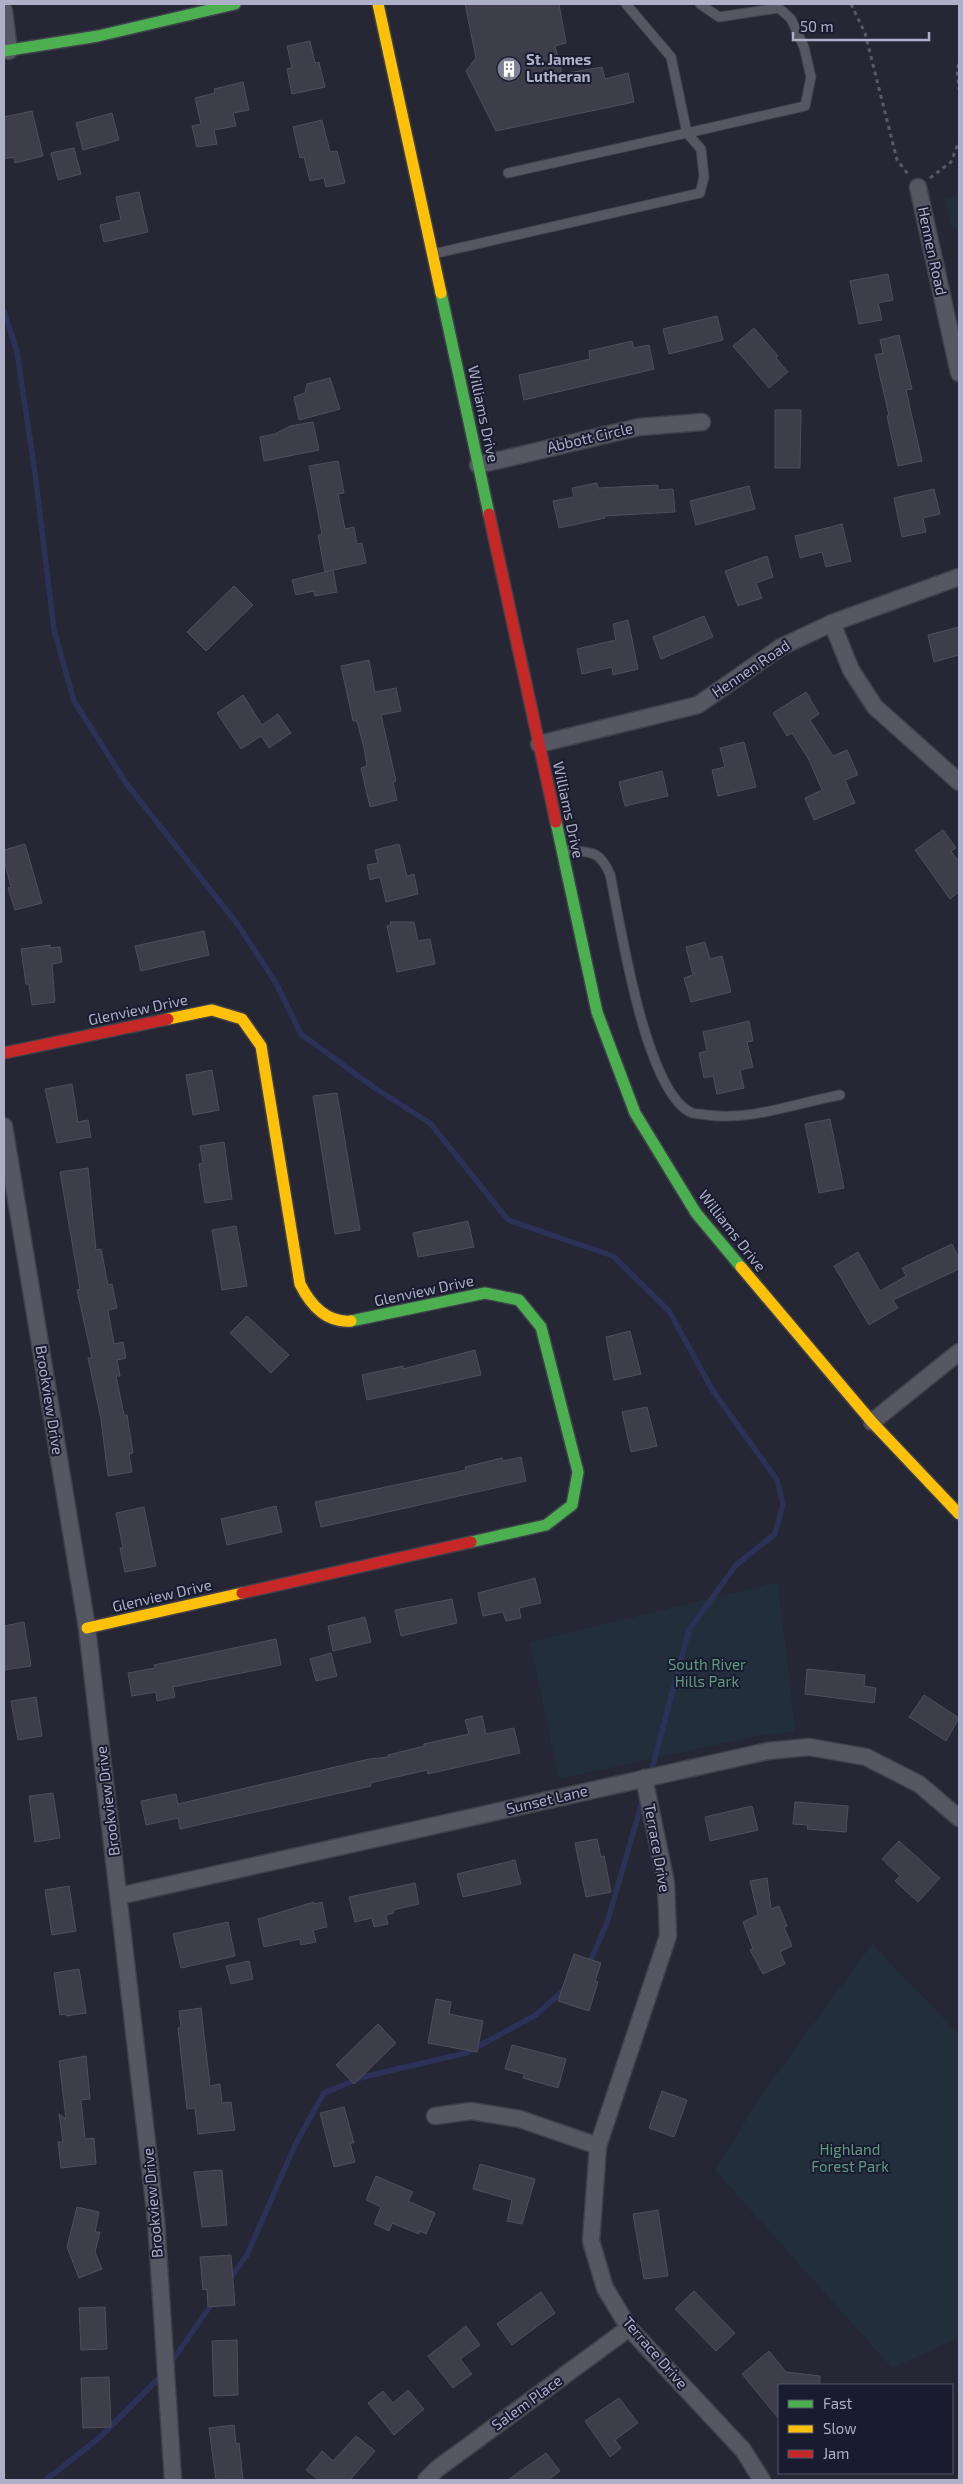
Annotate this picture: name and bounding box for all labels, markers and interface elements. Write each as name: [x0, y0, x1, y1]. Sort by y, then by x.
scale bar: [793, 10, 929, 42]
text: 50 m: [800, 17, 834, 35]
place label: St. James Lutheran: [526, 50, 591, 85]
building icon: St. James Lutheran: [496, 56, 522, 82]
street label: Hennen Road: [915, 205, 951, 297]
street label: Williams Drive: [465, 364, 503, 464]
street label: Abbott Circle: [545, 418, 635, 456]
street label: Hennen Road: [708, 635, 793, 701]
street label: Williams Drive: [550, 760, 588, 860]
street label: Glenview Drive: [86, 990, 189, 1028]
street label: Williams Drive: [695, 1186, 770, 1275]
street label: Glenview Drive: [372, 1271, 475, 1309]
street label: Brookview Drive: [32, 1344, 68, 1456]
street label: Glenview Drive: [110, 1575, 213, 1615]
park label: South River Hills Park: [668, 1655, 746, 1690]
street label: Brookview Drive: [91, 1745, 123, 1857]
street label: Sunset Lane: [504, 1781, 589, 1817]
street label: Terrace Drive: [641, 1802, 675, 1894]
park label: Highland Forest Park: [811, 2140, 889, 2175]
street label: Brookview Drive: [138, 2147, 166, 2259]
street label: Terrace Drive: [620, 2313, 692, 2392]
street label: Salem Place: [488, 2371, 565, 2434]
legend: [778, 2384, 953, 2474]
text: Fast: [823, 2394, 853, 2412]
text: Slow: [823, 2419, 857, 2437]
text: Jam: [823, 2444, 849, 2462]

